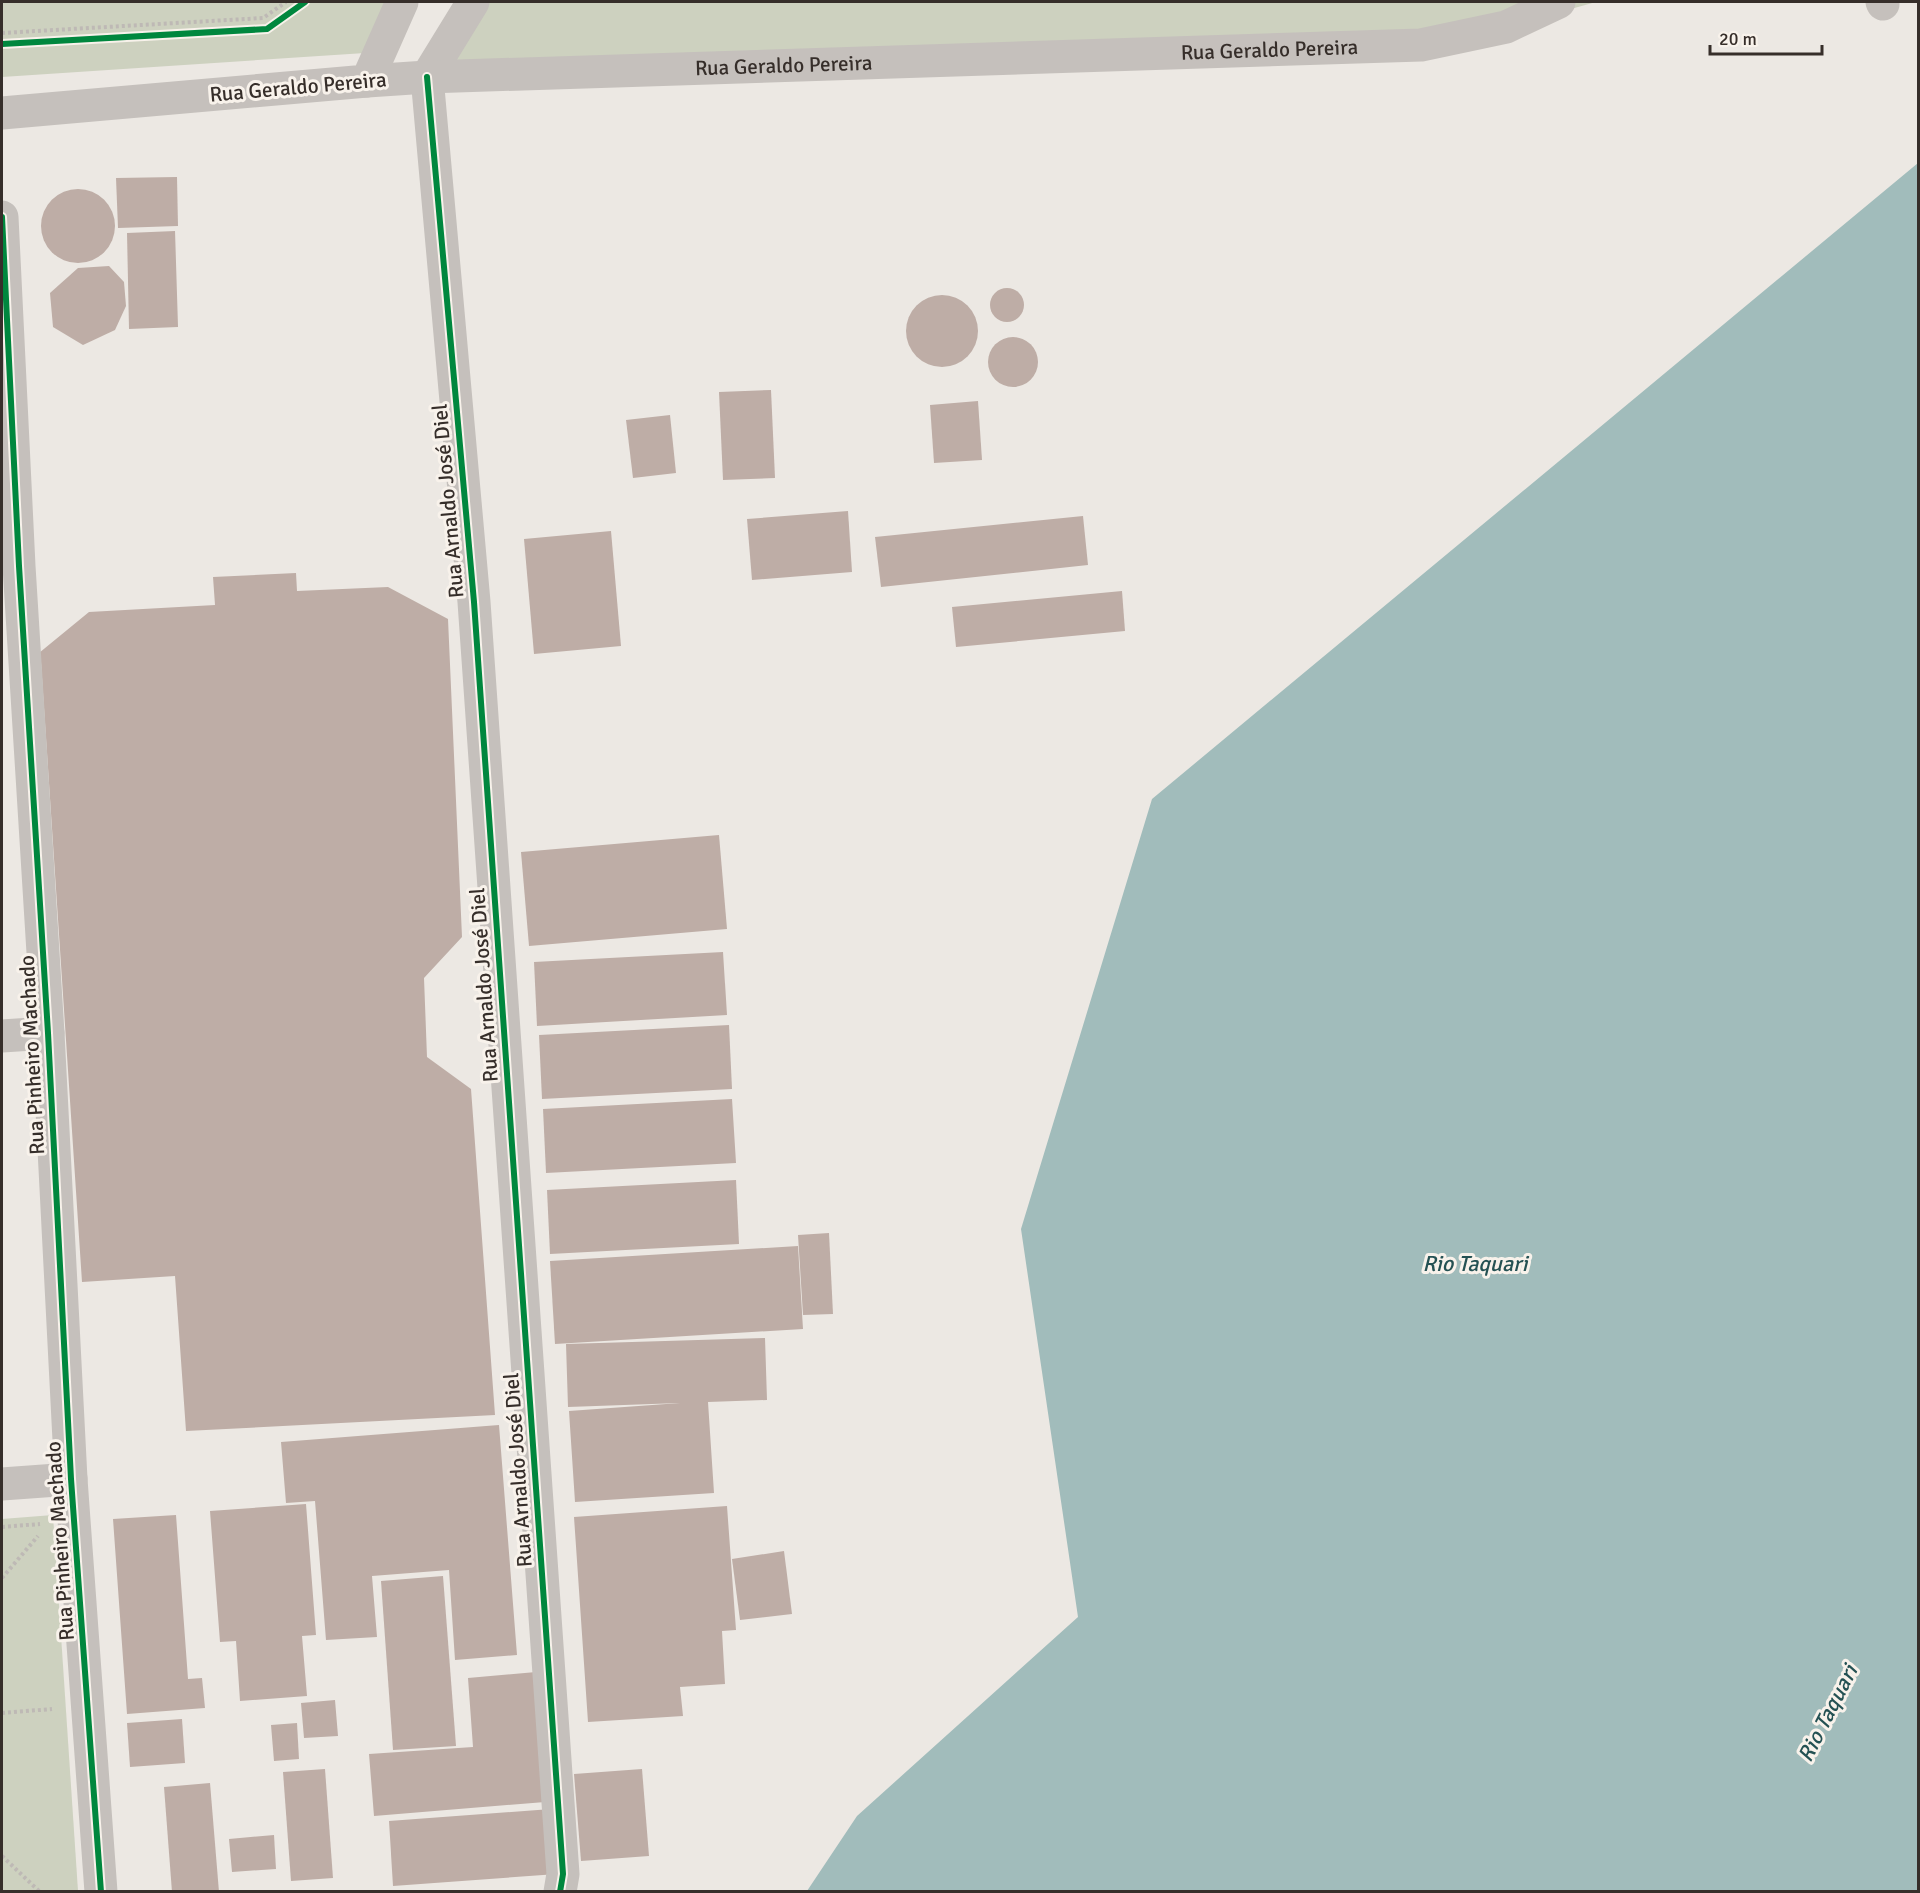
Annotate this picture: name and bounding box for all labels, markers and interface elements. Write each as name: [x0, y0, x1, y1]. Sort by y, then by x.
scale bar: [1710, 18, 1822, 56]
text: 20 m: [1719, 28, 1757, 50]
street label: Rua Geraldo Pereira: [1180, 34, 1359, 66]
street label: Rua Geraldo Pereira: [695, 50, 873, 81]
street label: Rua Geraldo Pereira: [208, 66, 388, 108]
street label: Rua Arnaldo José Diel: [427, 403, 469, 599]
street label: Rua Arnaldo José Diel: [464, 887, 504, 1083]
street label: Rua Pinheiro Machado: [14, 954, 50, 1156]
water label: Rio Taquari: [1423, 1250, 1530, 1277]
street label: Rua Arnaldo José Diel: [498, 1372, 538, 1568]
street label: Rua Pinheiro Machado: [40, 1440, 80, 1642]
water label: Rio Taquari: [1792, 1659, 1864, 1766]

